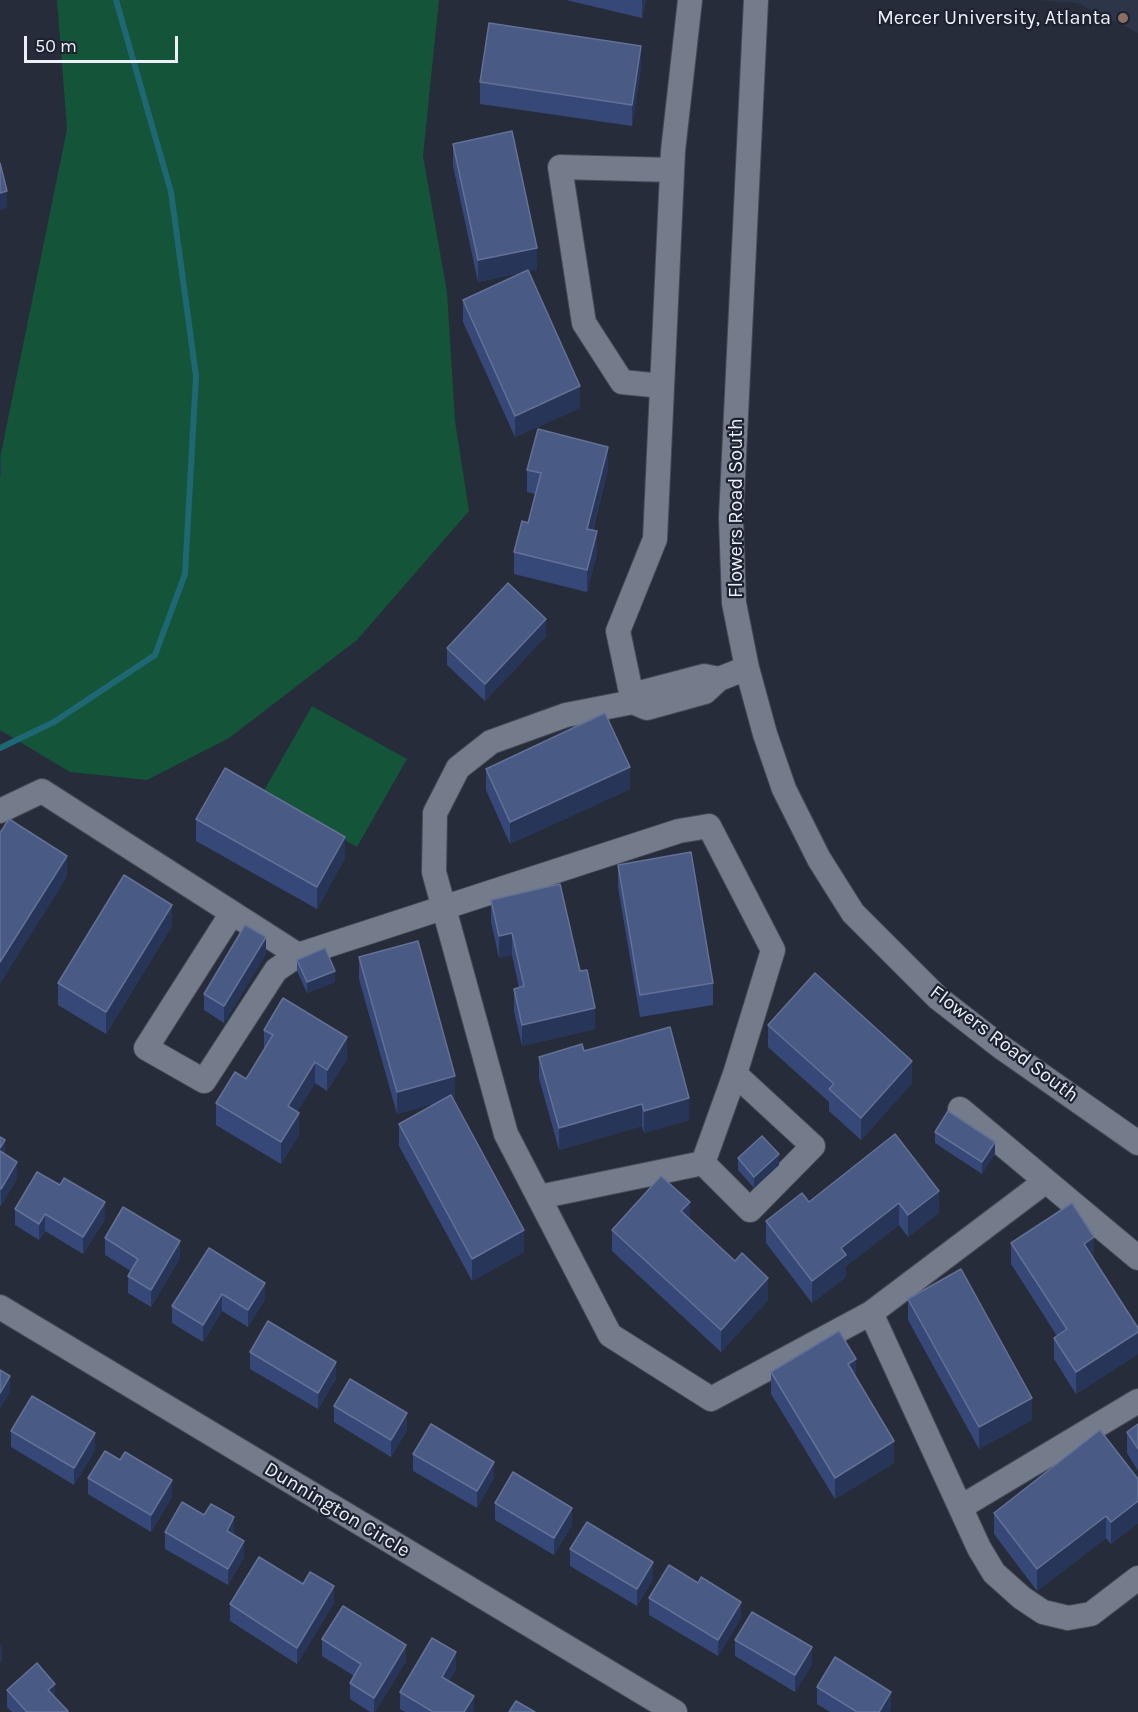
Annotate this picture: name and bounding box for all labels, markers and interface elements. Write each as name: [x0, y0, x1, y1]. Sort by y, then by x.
place label: Mercer University, Atlanta: [877, 6, 1111, 30]
marker: Mercer University, Atlanta: [1116, 11, 1130, 25]
scale bar: [27, 24, 182, 62]
text: 50 m: [35, 35, 77, 57]
street label: Flowers Road South: [724, 418, 748, 598]
street label: Flowers Road South: [925, 980, 1083, 1108]
street label: Dunnington Circle: [260, 1457, 414, 1563]

